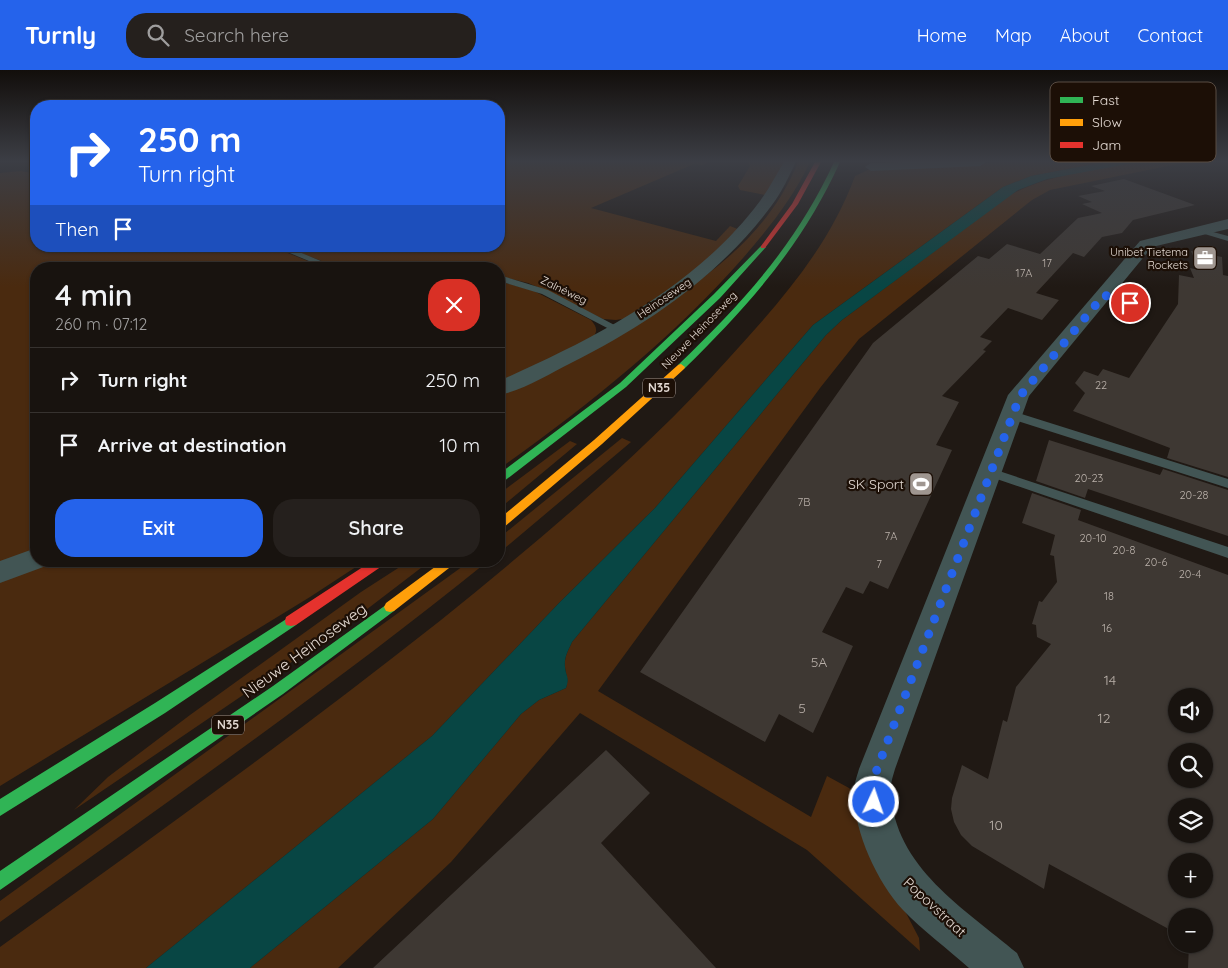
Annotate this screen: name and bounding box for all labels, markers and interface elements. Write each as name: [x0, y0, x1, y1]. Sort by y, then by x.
search box: [126, 13, 476, 58]
text: Turnly: [25, 20, 96, 50]
icon: search: [144, 21, 172, 49]
text: Search here: [184, 23, 289, 47]
text: Home: [917, 24, 967, 47]
text: Map: [995, 24, 1032, 47]
text: About: [1060, 24, 1110, 47]
text: Contact: [1138, 24, 1203, 47]
legend: [1050, 82, 1216, 162]
text: Fast: [1092, 91, 1120, 109]
text: Slow: [1092, 113, 1122, 131]
text: 250 m: [138, 117, 242, 161]
icon: right: [55, 120, 120, 185]
text: Jam: [1092, 136, 1121, 154]
text: Turn right: [138, 160, 235, 188]
icon: arrive: [109, 215, 137, 243]
text: Then: [55, 217, 99, 241]
place label: Unibet Tietema Rockets: [1110, 245, 1188, 272]
office icon: Unibet Tietema Rockets: [1192, 245, 1218, 271]
house number: 17: [1042, 256, 1052, 270]
house number: 17A: [1016, 266, 1032, 280]
street label: Zalnéweg: [538, 273, 590, 307]
street label: Heinoseweg: [634, 275, 694, 321]
text: 4 min: [55, 276, 133, 314]
button: close: [428, 279, 480, 331]
pin: [1109, 282, 1151, 324]
street label: Nieuwe Heinoseweg: [658, 288, 740, 372]
icon: arrive: [1116, 289, 1144, 317]
text: 260 m · 07:12: [55, 314, 147, 334]
icon: right: [55, 366, 83, 394]
text: Turn right: [98, 368, 187, 392]
text: 250 m: [425, 368, 480, 392]
road number: N35: [643, 378, 675, 398]
house number: 22: [1095, 378, 1107, 392]
icon: arrive: [55, 431, 83, 459]
text: Arrive at destination: [98, 433, 287, 457]
text: 10 m: [439, 433, 480, 457]
sports icon: SK Sport: [908, 471, 934, 497]
house number: 20-23: [1075, 471, 1104, 485]
place label: SK Sport: [848, 475, 904, 493]
house number: 20-28: [1180, 488, 1209, 502]
house number: 7B: [798, 495, 810, 509]
button: Exit: [55, 499, 263, 557]
button: Share: [273, 499, 480, 557]
house number: 7A: [885, 529, 897, 543]
house number: 20-10: [1079, 531, 1107, 545]
house number: 20-8: [1113, 543, 1135, 557]
house number: 20-6: [1145, 555, 1167, 569]
house number: 7: [876, 557, 882, 571]
house number: 20-4: [1179, 567, 1202, 581]
house number: 18: [1104, 589, 1114, 603]
street label: Nieuwe Heinoseweg: [238, 598, 370, 702]
house number: 16: [1102, 621, 1112, 635]
house number: 5A: [811, 653, 827, 671]
house number: 14: [1104, 671, 1116, 689]
map controls: [1168, 688, 1213, 953]
button: sound: [1168, 688, 1213, 733]
house number: 5: [798, 699, 806, 717]
house number: 12: [1098, 709, 1111, 727]
road number: N35: [212, 716, 244, 734]
button: search: [1168, 743, 1213, 788]
position arrow: [847, 775, 899, 827]
button: layers: [1168, 798, 1213, 843]
house number: 10: [989, 816, 1003, 834]
button: +: [1168, 853, 1213, 898]
street label: Popovstraat: [900, 873, 970, 941]
button: −: [1168, 908, 1213, 953]

